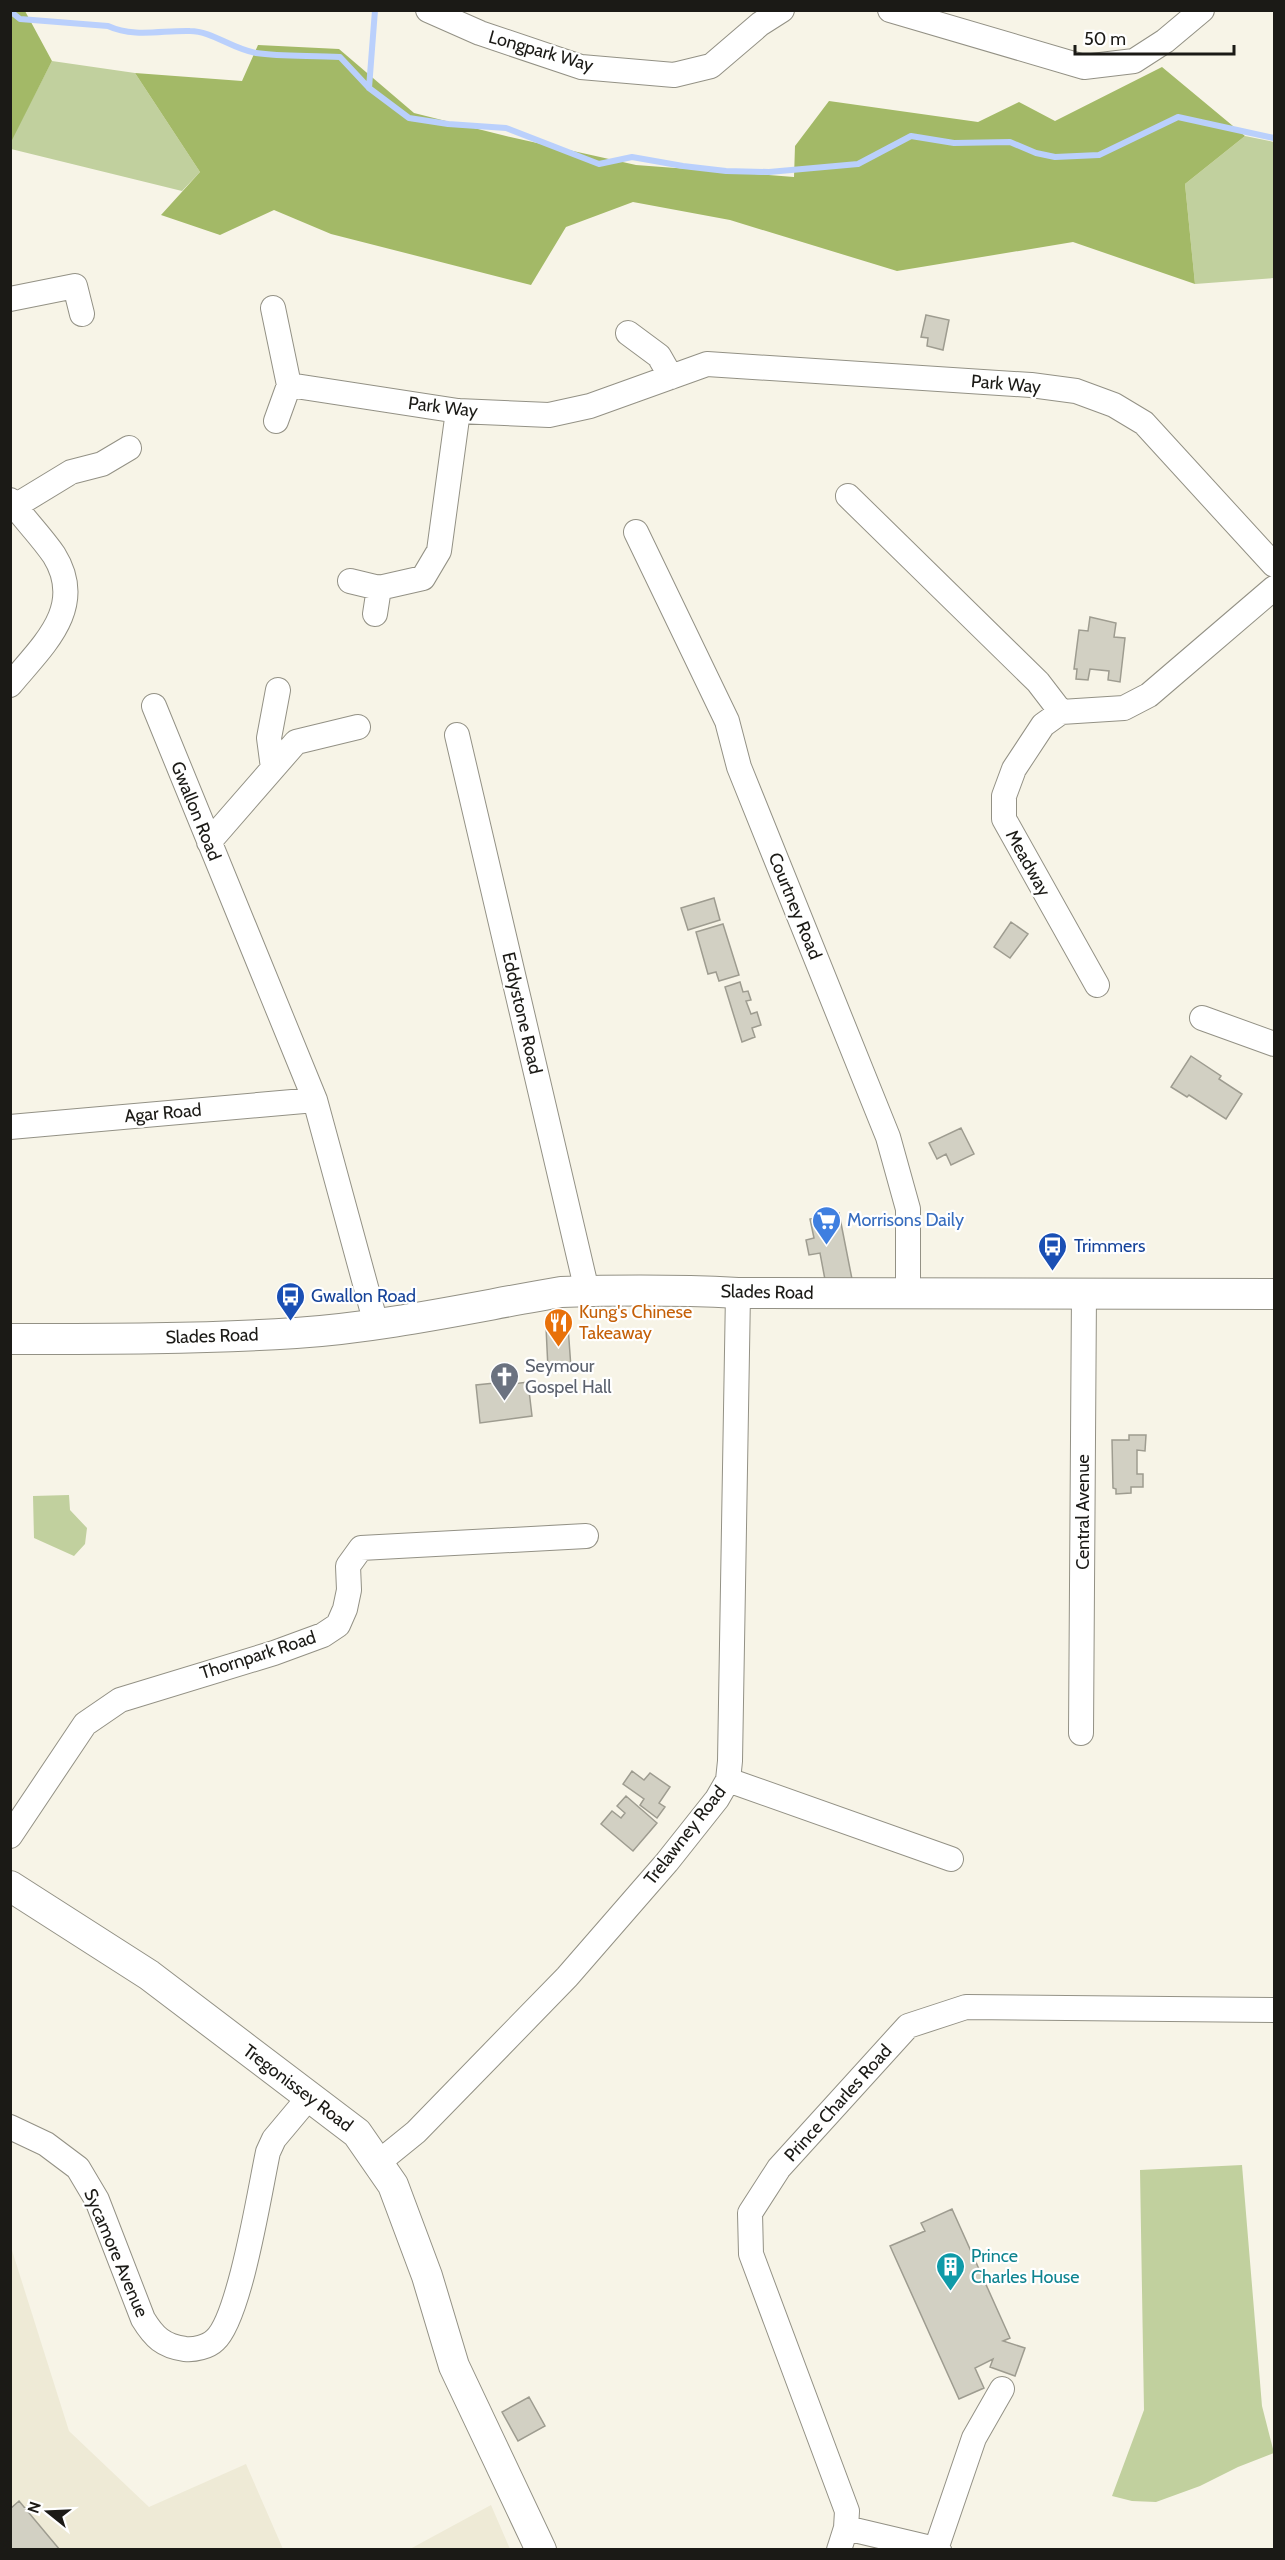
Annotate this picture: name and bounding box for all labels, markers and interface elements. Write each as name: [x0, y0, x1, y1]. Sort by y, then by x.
scale bar: [1075, 18, 1234, 56]
street label: Longpark Way: [486, 26, 596, 76]
text: 50 m: [1084, 28, 1126, 50]
street label: Park Way: [970, 370, 1042, 398]
street label: Park Way: [407, 392, 479, 422]
street label: Gwallon Road: [166, 758, 226, 864]
street label: Meadway: [1001, 826, 1055, 900]
street label: Courtney Road: [764, 849, 826, 963]
street label: Eddystone Road: [497, 950, 547, 1076]
street label: Agar Road: [124, 1099, 202, 1127]
supermarket icon: Morrisons Daily: [810, 1204, 842, 1246]
place label: Morrisons Daily: [847, 1209, 964, 1231]
bus stop icon: Trimmers: [1037, 1230, 1069, 1272]
place label: Trimmers: [1074, 1235, 1145, 1257]
bus stop icon: Gwallon Road: [274, 1280, 306, 1322]
street label: Slades Road: [720, 1280, 814, 1304]
place label: Gwallon Road: [311, 1285, 416, 1307]
place label: Kung's Chinese Takeaway: [579, 1301, 692, 1344]
restaurant icon: Kung's Chinese Takeaway: [542, 1306, 574, 1348]
street label: Slades Road: [165, 1323, 259, 1349]
place label: Seymour Gospel Hall: [525, 1355, 612, 1398]
church icon: Seymour Gospel Hall: [488, 1360, 520, 1402]
street label: Central Avenue: [1072, 1454, 1094, 1570]
street label: Thornpark Road: [197, 1626, 319, 1684]
street label: Trelawney Road: [639, 1781, 731, 1889]
street label: Tregonissey Road: [239, 2040, 357, 2136]
street label: Prince Charles Road: [780, 2040, 896, 2166]
street label: Sycamore Avenue: [79, 2185, 153, 2321]
place label: Prince Charles House: [971, 2245, 1080, 2288]
building icon: Prince Charles House: [934, 2250, 966, 2292]
north arrow: [18, 2482, 78, 2542]
text: N: [23, 2499, 45, 2516]

